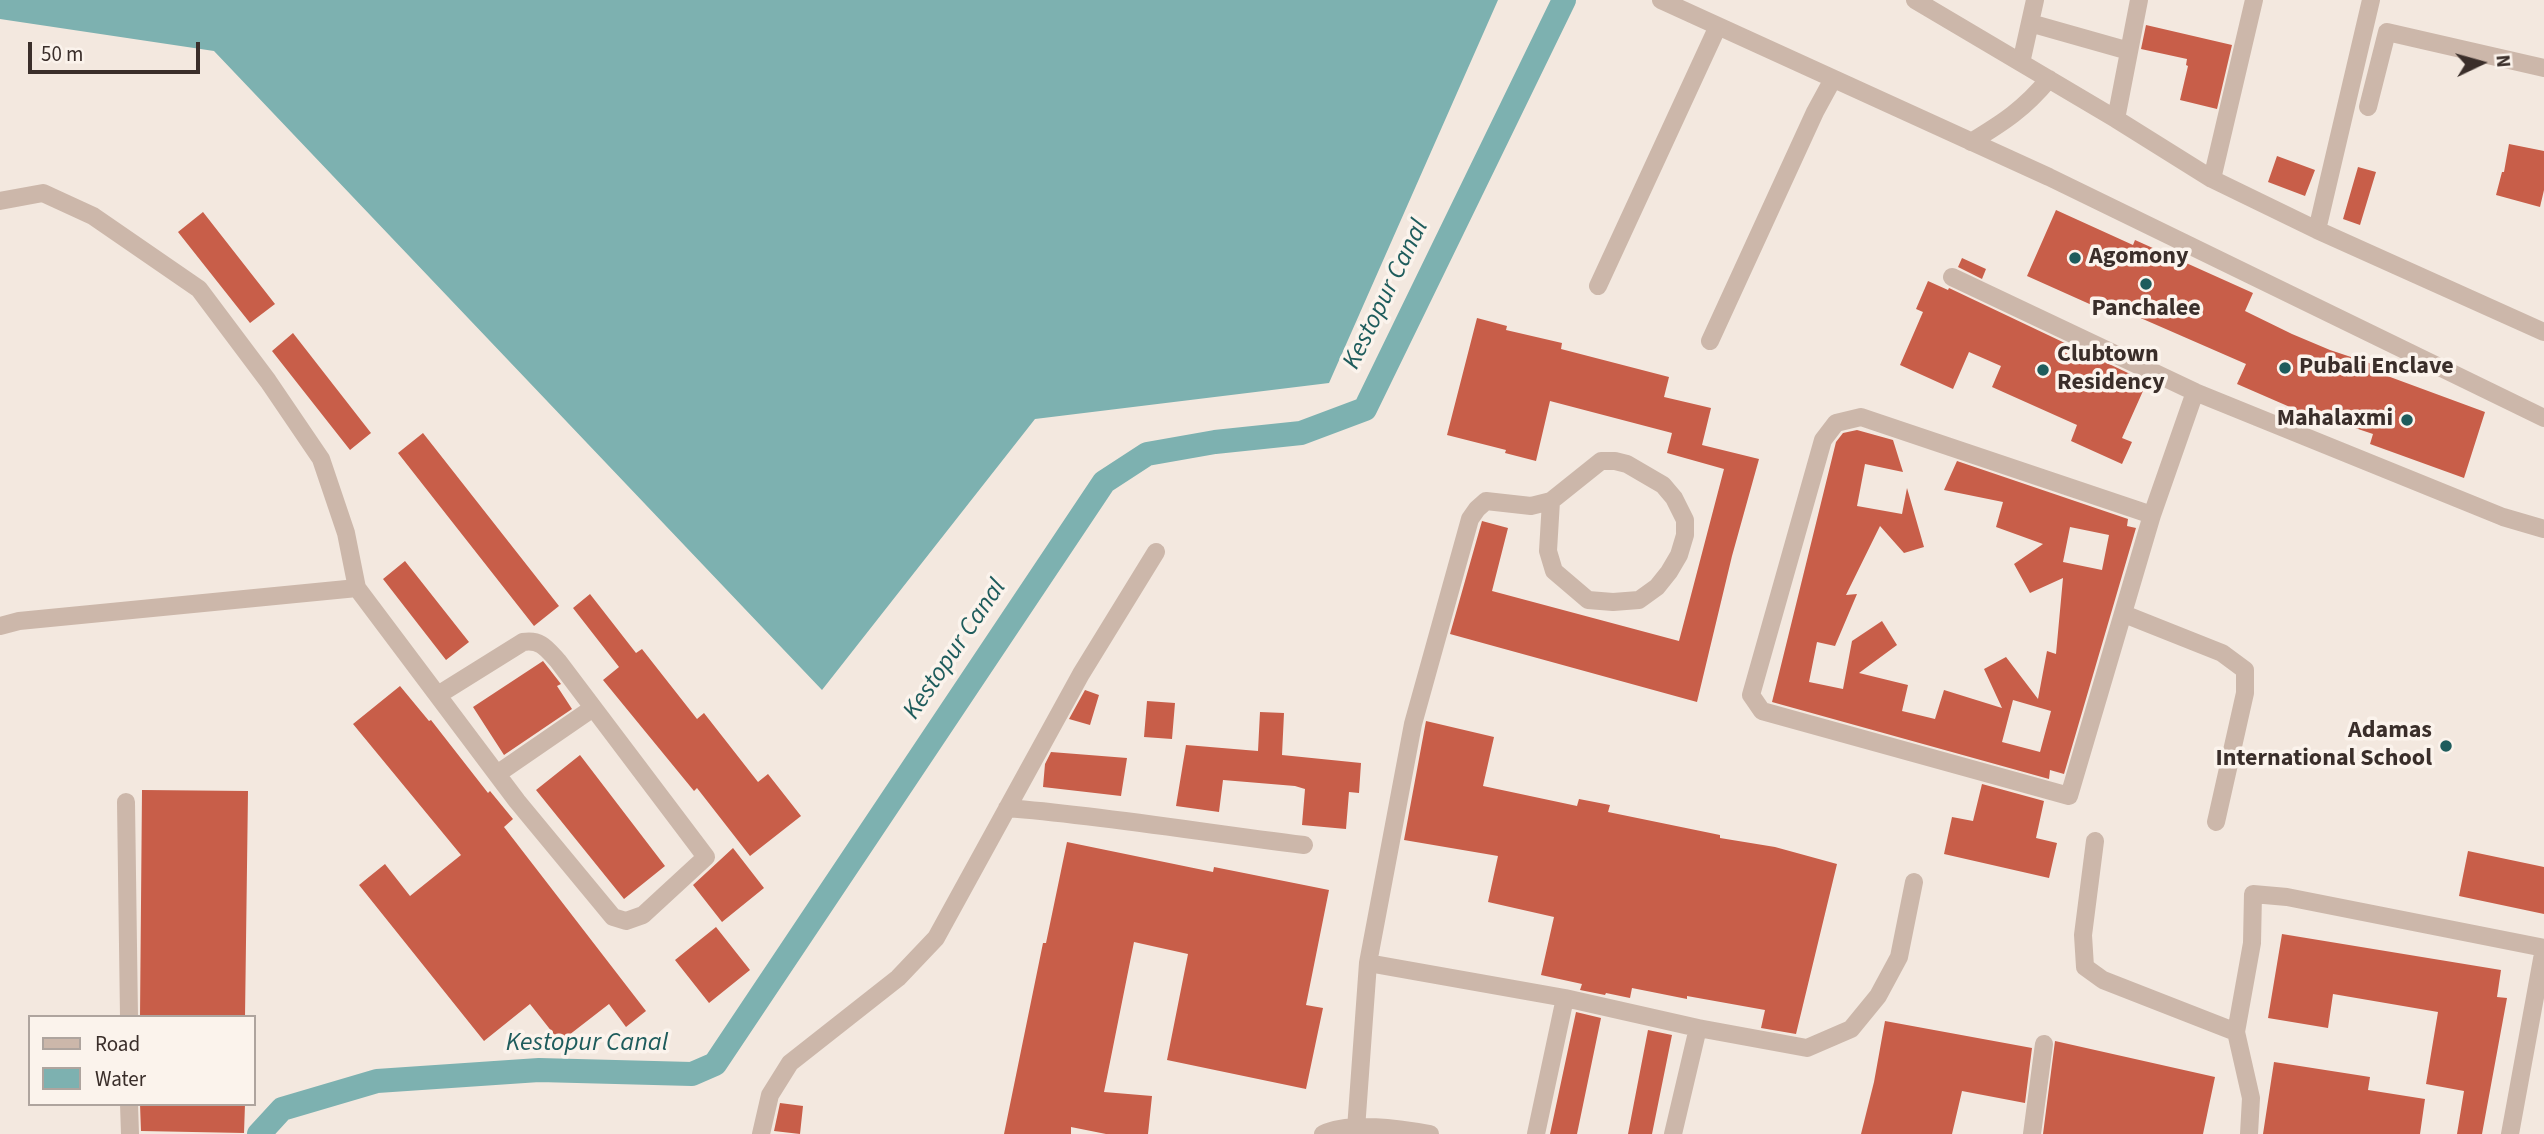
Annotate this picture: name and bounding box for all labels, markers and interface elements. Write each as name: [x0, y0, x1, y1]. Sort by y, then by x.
scale bar: [32, 28, 203, 72]
north arrow: [2446, 28, 2516, 98]
text: 50 m: [41, 39, 83, 69]
text: N: [2488, 54, 2516, 69]
water label: Kestopur Canal: [1337, 215, 1437, 375]
place label: Agomony: [2089, 244, 2189, 272]
marker: Agomony: [2067, 250, 2083, 266]
marker: Panchalee: [2138, 276, 2154, 292]
place label: Panchalee: [2091, 296, 2201, 324]
place label: Clubtown Residency: [2057, 342, 2165, 398]
place label: Pubali Enclave: [2299, 354, 2454, 382]
marker: Pubali Enclave: [2277, 360, 2293, 376]
marker: Clubtown Residency: [2035, 362, 2051, 378]
place label: Mahalaxmi: [2277, 406, 2393, 434]
marker: Mahalaxmi: [2399, 412, 2415, 428]
water label: Kestopur Canal: [898, 574, 1014, 726]
place label: Adamas International School: [2215, 718, 2432, 774]
marker: Adamas International School: [2438, 738, 2454, 754]
legend: [28, 1015, 256, 1106]
water label: Kestopur Canal: [506, 1028, 668, 1060]
text: Road: [95, 1029, 140, 1059]
text: Water: [95, 1064, 146, 1094]

